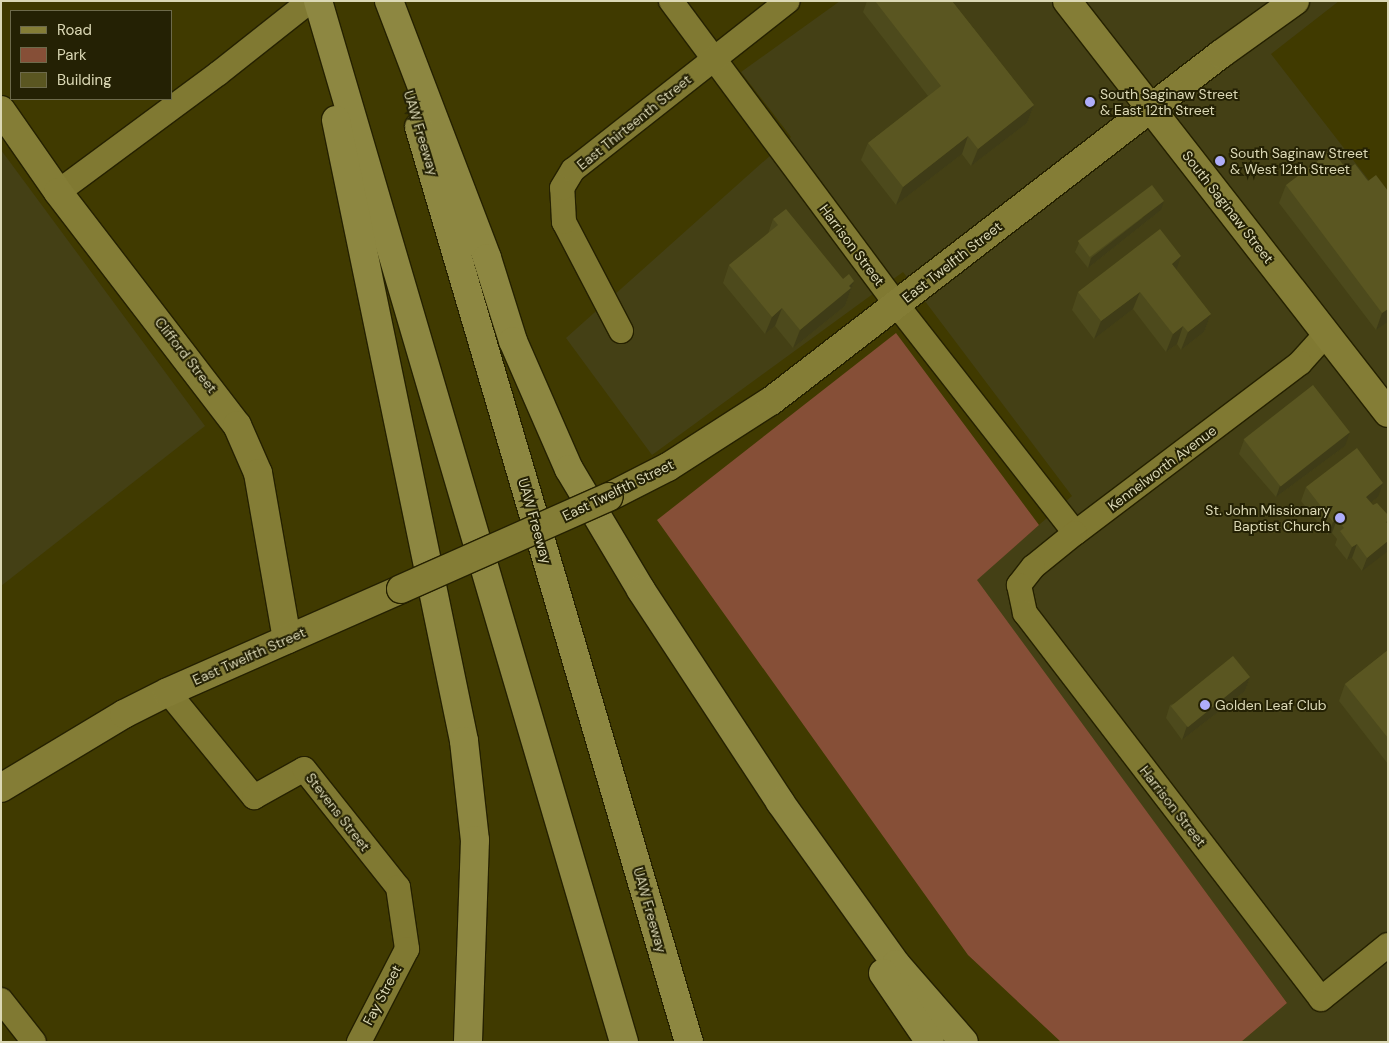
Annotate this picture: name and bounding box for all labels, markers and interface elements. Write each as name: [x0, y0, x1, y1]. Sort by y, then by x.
legend: [10, 10, 172, 100]
text: Road: [57, 20, 92, 40]
text: Park: [57, 45, 87, 65]
text: Building: [57, 70, 112, 90]
street label: East Thirteenth Street: [574, 71, 694, 173]
place label: South Saginaw Street & East 12th Street: [1100, 86, 1238, 118]
street label: UAW Freeway: [400, 88, 442, 178]
marker: South Saginaw Street & East 12th Street: [1084, 96, 1096, 108]
place label: South Saginaw Street & West 12th Street: [1230, 145, 1368, 178]
street label: South Saginaw Street: [1179, 147, 1277, 267]
marker: South Saginaw Street & West 12th Street: [1214, 155, 1226, 167]
street label: Harrison Street: [816, 201, 888, 289]
street label: East Twelfth Street: [899, 218, 1005, 306]
street label: Clifford Street: [151, 314, 221, 396]
street label: Kennelworth Avenue: [1104, 422, 1220, 514]
street label: East Twelfth Street: [560, 456, 676, 524]
street label: UAW Freeway: [515, 476, 555, 566]
place label: St. John Missionary Baptist Church: [1205, 502, 1330, 534]
marker: St. John Missionary Baptist Church: [1334, 512, 1346, 524]
street label: East Twelfth Street: [190, 624, 308, 688]
place label: Golden Leaf Club: [1215, 697, 1327, 713]
marker: Golden Leaf Club: [1199, 699, 1211, 711]
street label: Harrison Street: [1136, 762, 1210, 850]
street label: Stevens Street: [302, 770, 374, 854]
street label: UAW Freeway: [630, 865, 670, 955]
street label: Fay Street: [359, 962, 405, 1028]

